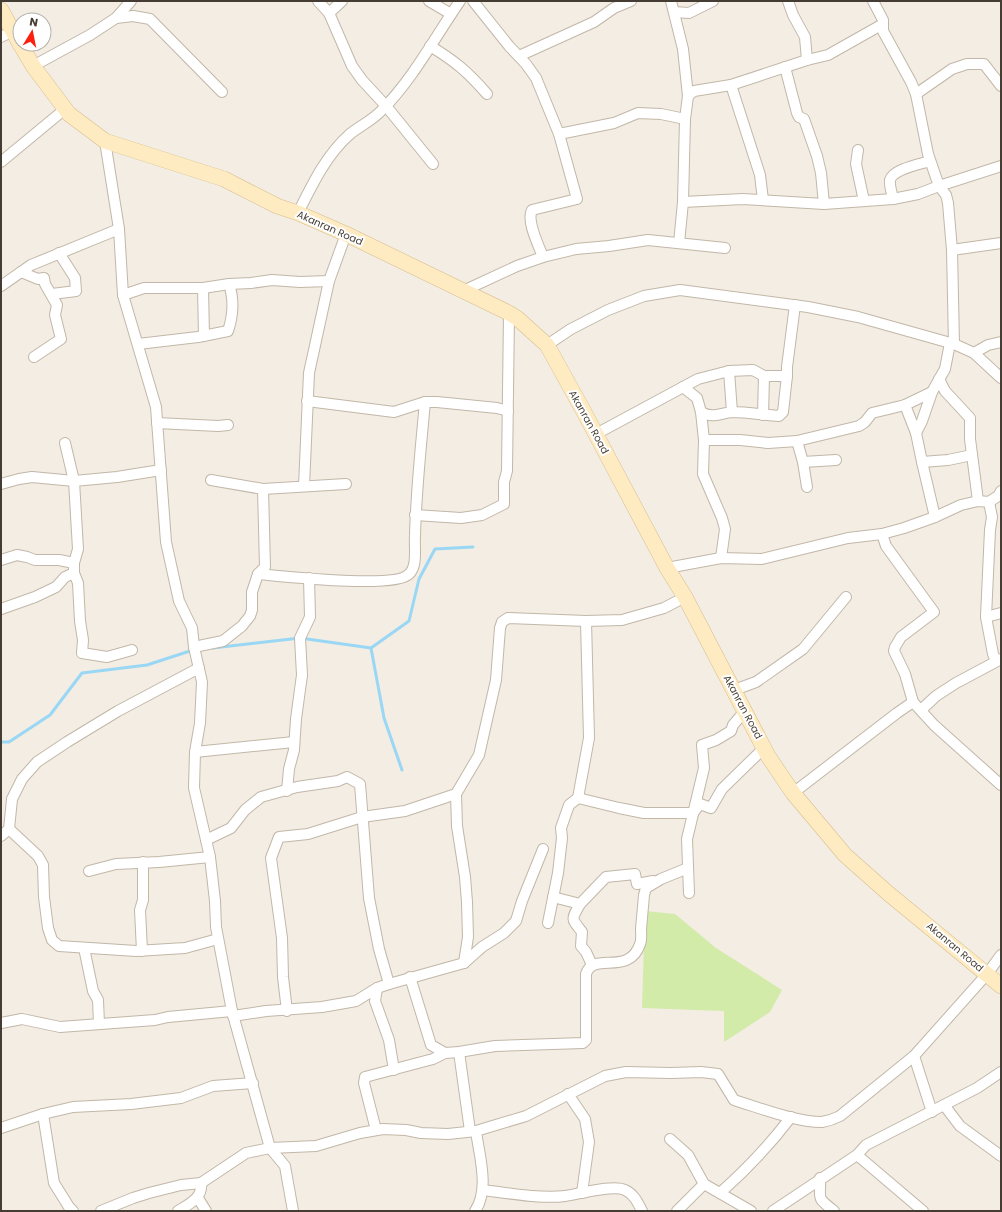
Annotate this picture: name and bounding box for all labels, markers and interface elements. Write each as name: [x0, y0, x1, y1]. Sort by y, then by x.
north arrow: [12, 12, 52, 52]
text: N: [28, 14, 39, 31]
street label: Akanran Road: [295, 207, 365, 249]
street label: Akanran Road: [565, 387, 613, 457]
street label: Akanran Road: [720, 672, 766, 742]
street label: Akanran Road: [923, 919, 987, 975]

